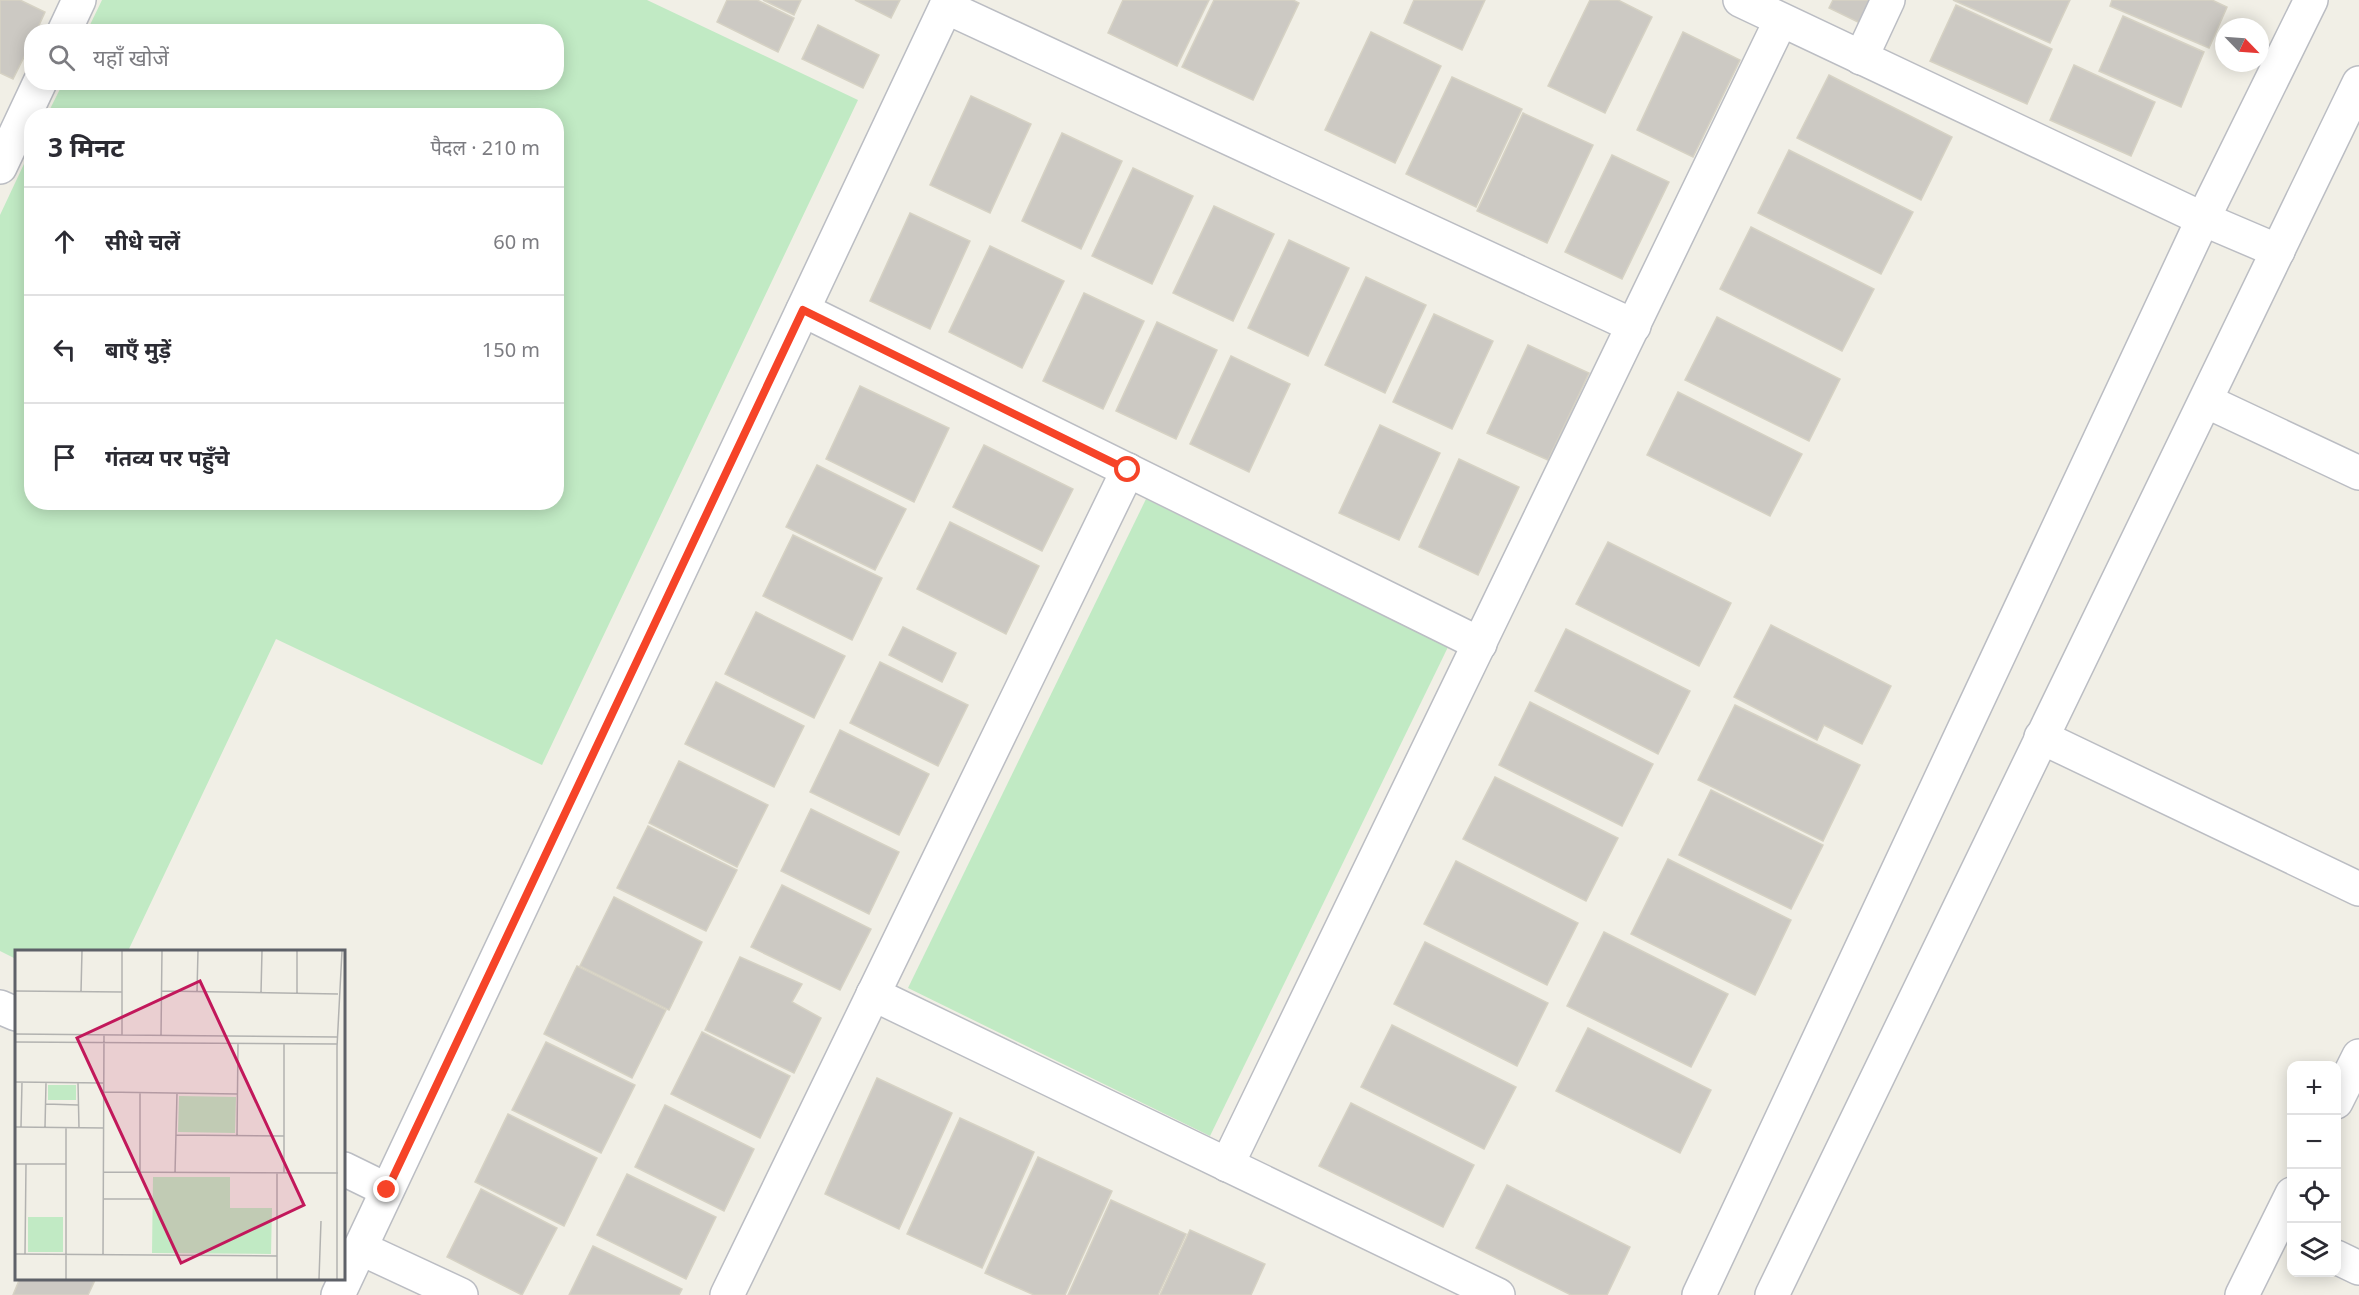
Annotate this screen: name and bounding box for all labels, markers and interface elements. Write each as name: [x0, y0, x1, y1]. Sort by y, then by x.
north arrow: [2215, 18, 2269, 72]
search box: [24, 24, 564, 90]
icon: search: [45, 41, 78, 74]
text: यहाँ खोजें: [93, 42, 169, 72]
text: 3 मिनट: [48, 129, 124, 165]
text: पैदल · 210 m: [430, 134, 540, 161]
icon: ahead: [48, 225, 81, 258]
text: सीधे चलें: [105, 226, 180, 256]
text: 60 m: [493, 228, 540, 255]
icon: left: [48, 333, 81, 366]
text: बाएँ मुड़ें: [105, 334, 171, 364]
text: 150 m: [482, 336, 540, 363]
icon: arrive: [48, 441, 81, 474]
text: गंतव्य पर पहुँचे: [105, 442, 230, 472]
route start: [1114, 456, 1140, 482]
inset map: [15, 950, 345, 1280]
map controls: [2287, 1061, 2341, 1277]
button: +: [2287, 1061, 2341, 1115]
button: −: [2287, 1115, 2341, 1169]
button: locate: [2287, 1169, 2341, 1223]
route end: [373, 1176, 399, 1202]
button: layers: [2287, 1223, 2341, 1277]

